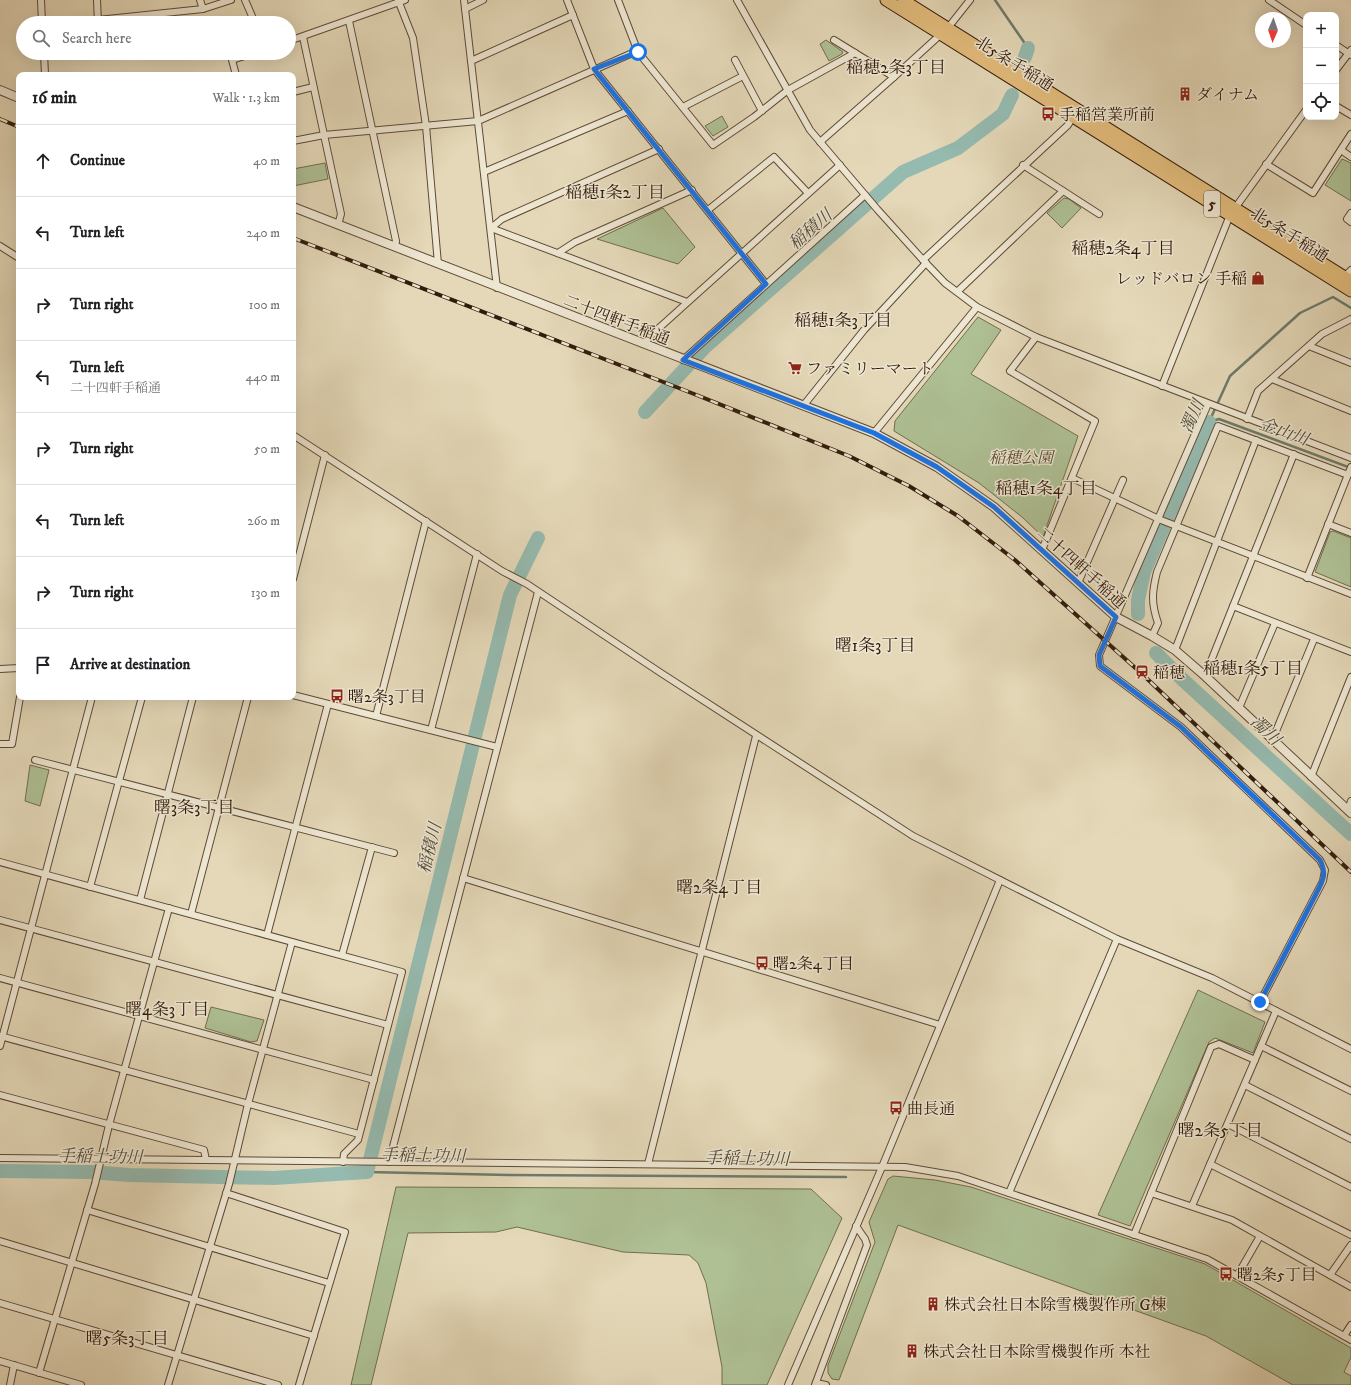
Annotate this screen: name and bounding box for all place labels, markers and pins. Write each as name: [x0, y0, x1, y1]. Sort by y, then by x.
place label: ダイナム: [1196, 85, 1259, 105]
building icon: ダイナム: [1177, 86, 1193, 102]
place label: 手稲営業所前: [1059, 105, 1155, 125]
bus stop icon: 手稲営業所前: [1040, 106, 1056, 122]
place label: レッドバロン 手稲: [1116, 269, 1247, 289]
shop icon: レッドバロン 手稲: [1250, 270, 1266, 286]
place label: ファミリーマート: [806, 359, 934, 379]
supermarket icon: ファミリーマート: [787, 360, 803, 376]
place label: 稲穂: [1153, 663, 1185, 683]
station icon: 稲穂: [1134, 664, 1150, 680]
place label: 曙2条3丁目: [348, 687, 426, 707]
bus stop icon: 曙2条3丁目: [329, 688, 345, 704]
place label: 曙2条4丁目: [773, 954, 854, 974]
bus stop icon: 曙2条4丁目: [754, 955, 770, 971]
place label: 曲長通: [907, 1099, 955, 1119]
bus stop icon: 曲長通: [888, 1100, 904, 1116]
place label: 曙2条5丁目: [1237, 1265, 1317, 1285]
bus stop icon: 曙2条5丁目: [1218, 1266, 1234, 1282]
place label: 株式会社日本除雪機製作所 G棟: [944, 1295, 1167, 1315]
building icon: 株式会社日本除雪機製作所 G棟: [925, 1296, 941, 1312]
place label: 株式会社日本除雪機製作所 本社: [923, 1342, 1150, 1362]
building icon: 株式会社日本除雪機製作所 本社: [904, 1343, 920, 1359]

